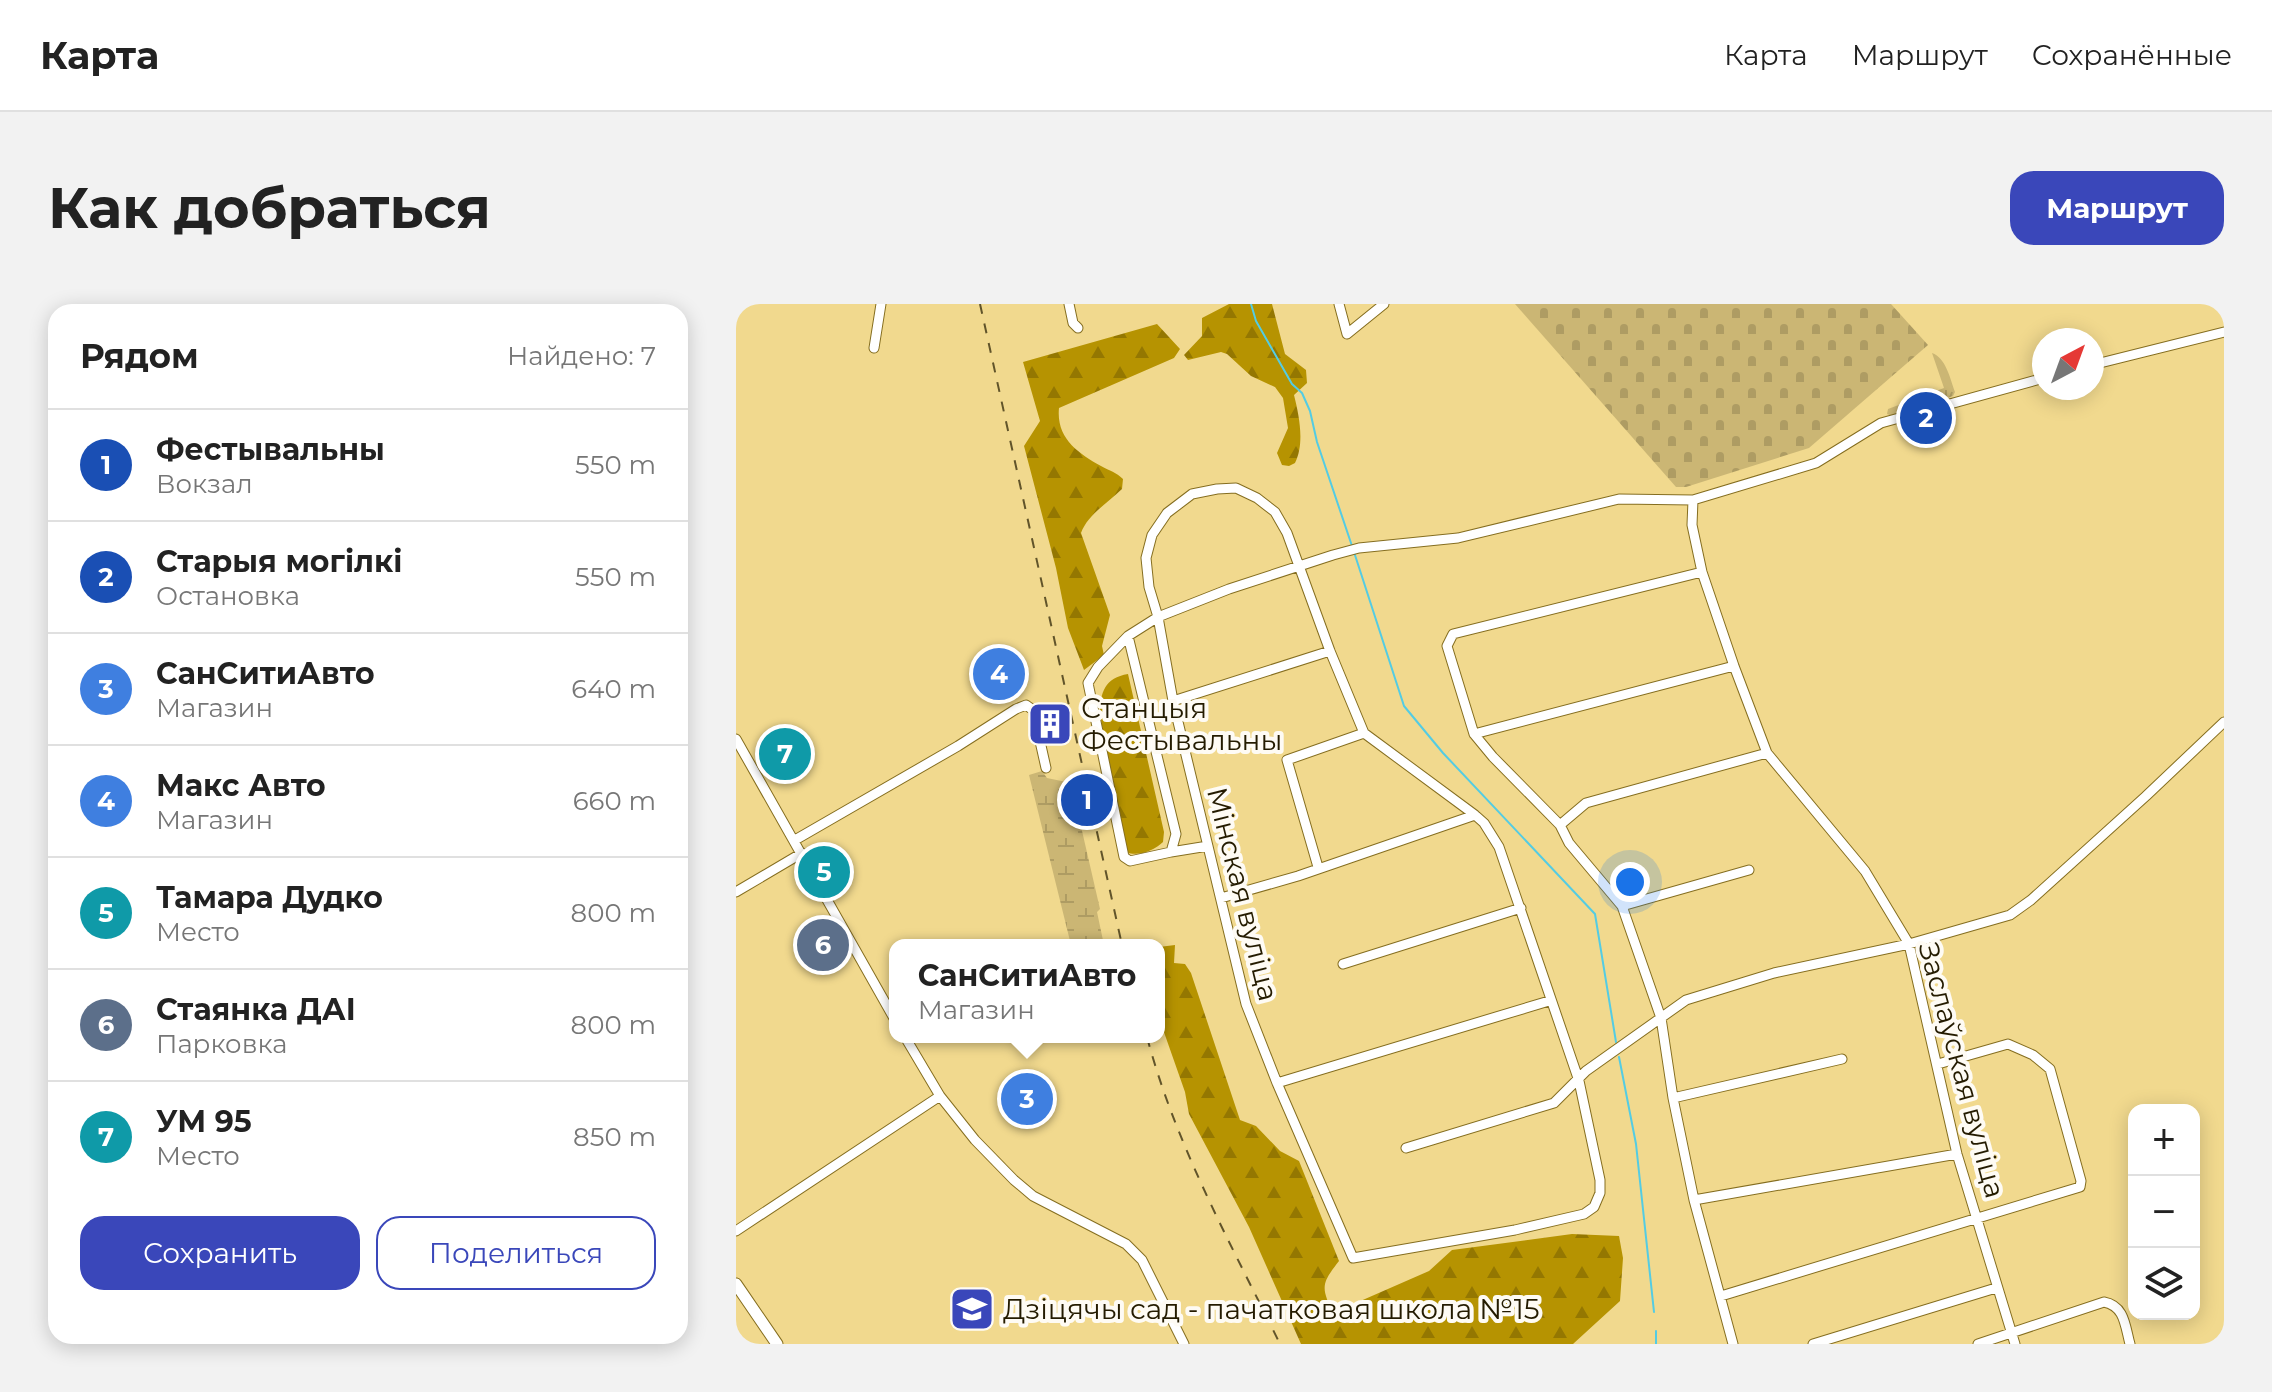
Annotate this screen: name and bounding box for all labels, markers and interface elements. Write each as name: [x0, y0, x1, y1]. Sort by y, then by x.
text: Карта: [40, 32, 159, 79]
text: Карта: [1724, 38, 1808, 72]
text: Маршрут: [1852, 38, 1988, 72]
text: Сохранённые: [2032, 38, 2232, 72]
button: Маршрут: [2010, 171, 2224, 245]
text: Как добраться: [48, 174, 491, 242]
north arrow: [2032, 328, 2104, 400]
text: Рядом: [80, 335, 199, 377]
text: Найдено: 7: [507, 340, 656, 372]
pin: 2: [1900, 388, 1952, 448]
text: Фестывальны: [156, 431, 385, 468]
text: 1: [101, 449, 111, 481]
text: 550 m: [575, 449, 656, 481]
text: Вокзал: [156, 468, 253, 500]
text: Старыя могілкі: [156, 543, 402, 580]
text: 2: [98, 561, 114, 593]
text: 550 m: [575, 561, 656, 593]
text: Остановка: [156, 580, 300, 612]
pin: 4: [973, 644, 1025, 704]
text: СанСитиАвто: [156, 655, 375, 692]
text: 3: [98, 673, 114, 705]
text: 640 m: [571, 673, 656, 705]
place label: Станцыя Фестывальны: [1081, 691, 1282, 757]
text: Магазин: [156, 692, 273, 724]
building icon: Станцыя Фестывальны: [1026, 700, 1074, 748]
pin: 7: [759, 724, 811, 784]
text: Макс Авто: [156, 767, 326, 804]
pin: 1: [1061, 770, 1113, 830]
street label: Мінская вуліца: [1200, 784, 1286, 1004]
text: 4: [97, 785, 115, 817]
text: 660 m: [573, 785, 656, 817]
text: Магазин: [156, 804, 273, 836]
pin: 5: [798, 842, 850, 902]
your location: [1610, 862, 1650, 902]
text: Тамара Дудко: [156, 879, 383, 916]
text: 5: [98, 897, 114, 929]
text: 800 m: [571, 897, 656, 929]
pin: 6: [797, 915, 849, 975]
text: Место: [156, 916, 240, 948]
street label: Заслаўская вуліца: [1911, 938, 2013, 1202]
popup: [889, 939, 1165, 1043]
text: СанСитиАвто: [918, 957, 1136, 994]
text: Стаянка ДАІ: [156, 991, 356, 1028]
text: Магазин: [918, 994, 1035, 1026]
text: 6: [98, 1009, 114, 1041]
text: 800 m: [571, 1009, 656, 1041]
text: Парковка: [156, 1028, 287, 1060]
pin: 3: [1001, 1069, 1053, 1129]
text: УМ 95: [156, 1103, 252, 1140]
map controls: [2128, 1104, 2200, 1320]
button: +: [2128, 1104, 2200, 1176]
text: 7: [98, 1121, 114, 1153]
text: 850 m: [573, 1121, 656, 1153]
text: Место: [156, 1140, 240, 1172]
button: −: [2128, 1176, 2200, 1248]
button: Сохранить: [80, 1216, 360, 1290]
button: Поделиться: [376, 1216, 656, 1290]
button: layers: [2128, 1248, 2200, 1320]
school or university icon: Дзіцячы сад - пачатковая школа №15: [948, 1285, 996, 1333]
place label: Дзіцячы сад - пачатковая школа №15: [1003, 1292, 1540, 1326]

